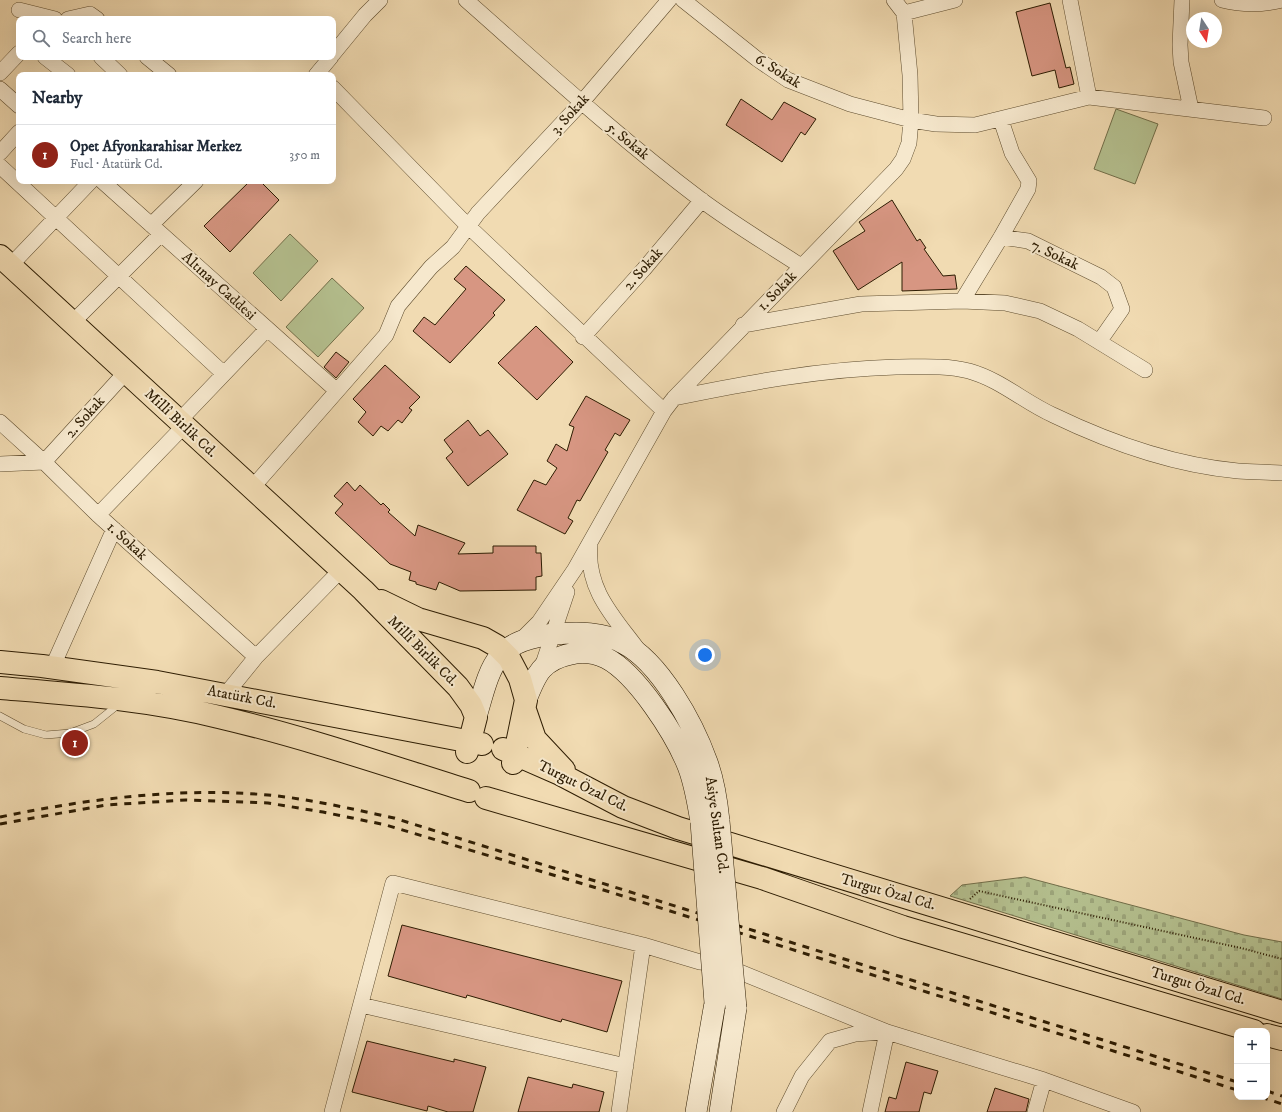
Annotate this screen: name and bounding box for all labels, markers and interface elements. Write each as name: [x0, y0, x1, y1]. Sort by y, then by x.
north arrow: [1186, 12, 1222, 48]
search box: [16, 16, 336, 60]
icon: search: [30, 27, 52, 49]
text: Search here: [62, 29, 131, 48]
street label: 6. Sokak: [751, 49, 805, 93]
text: Nearby: [32, 87, 82, 109]
street label: 3. Sokak: [547, 89, 594, 138]
street label: 5. Sokak: [603, 118, 654, 165]
text: Opet Afyonkarahisar Merkez: [70, 137, 242, 156]
text: 1: [43, 147, 47, 163]
text: 350 m: [289, 147, 320, 163]
text: Fuel · Atatürk Cd.: [70, 156, 163, 172]
street label: 7. Sokak: [1028, 236, 1083, 275]
street label: 2. Sokak: [619, 243, 667, 294]
street label: Altınay Caddesi: [178, 248, 260, 324]
street label: 1. Sokak: [753, 267, 801, 315]
street label: Millî Birlik Cd.: [141, 384, 221, 462]
street label: 2. Sokak: [61, 391, 109, 442]
street label: 1. Sokak: [103, 518, 152, 565]
street label: Millî Birlik Cd.: [384, 612, 462, 690]
your location: [695, 645, 715, 665]
street label: Atatürk Cd.: [206, 681, 278, 713]
pin: 1: [62, 728, 88, 758]
street label: Turgut Özal Cd.: [535, 756, 631, 816]
street label: Asiye Sultan Cd.: [701, 775, 733, 875]
street label: Turgut Özal Cd.: [838, 869, 938, 915]
street label: Turgut Özal Cd.: [1148, 963, 1248, 1009]
map controls: [1234, 1028, 1270, 1100]
button: +: [1234, 1028, 1270, 1064]
button: −: [1234, 1064, 1270, 1100]

